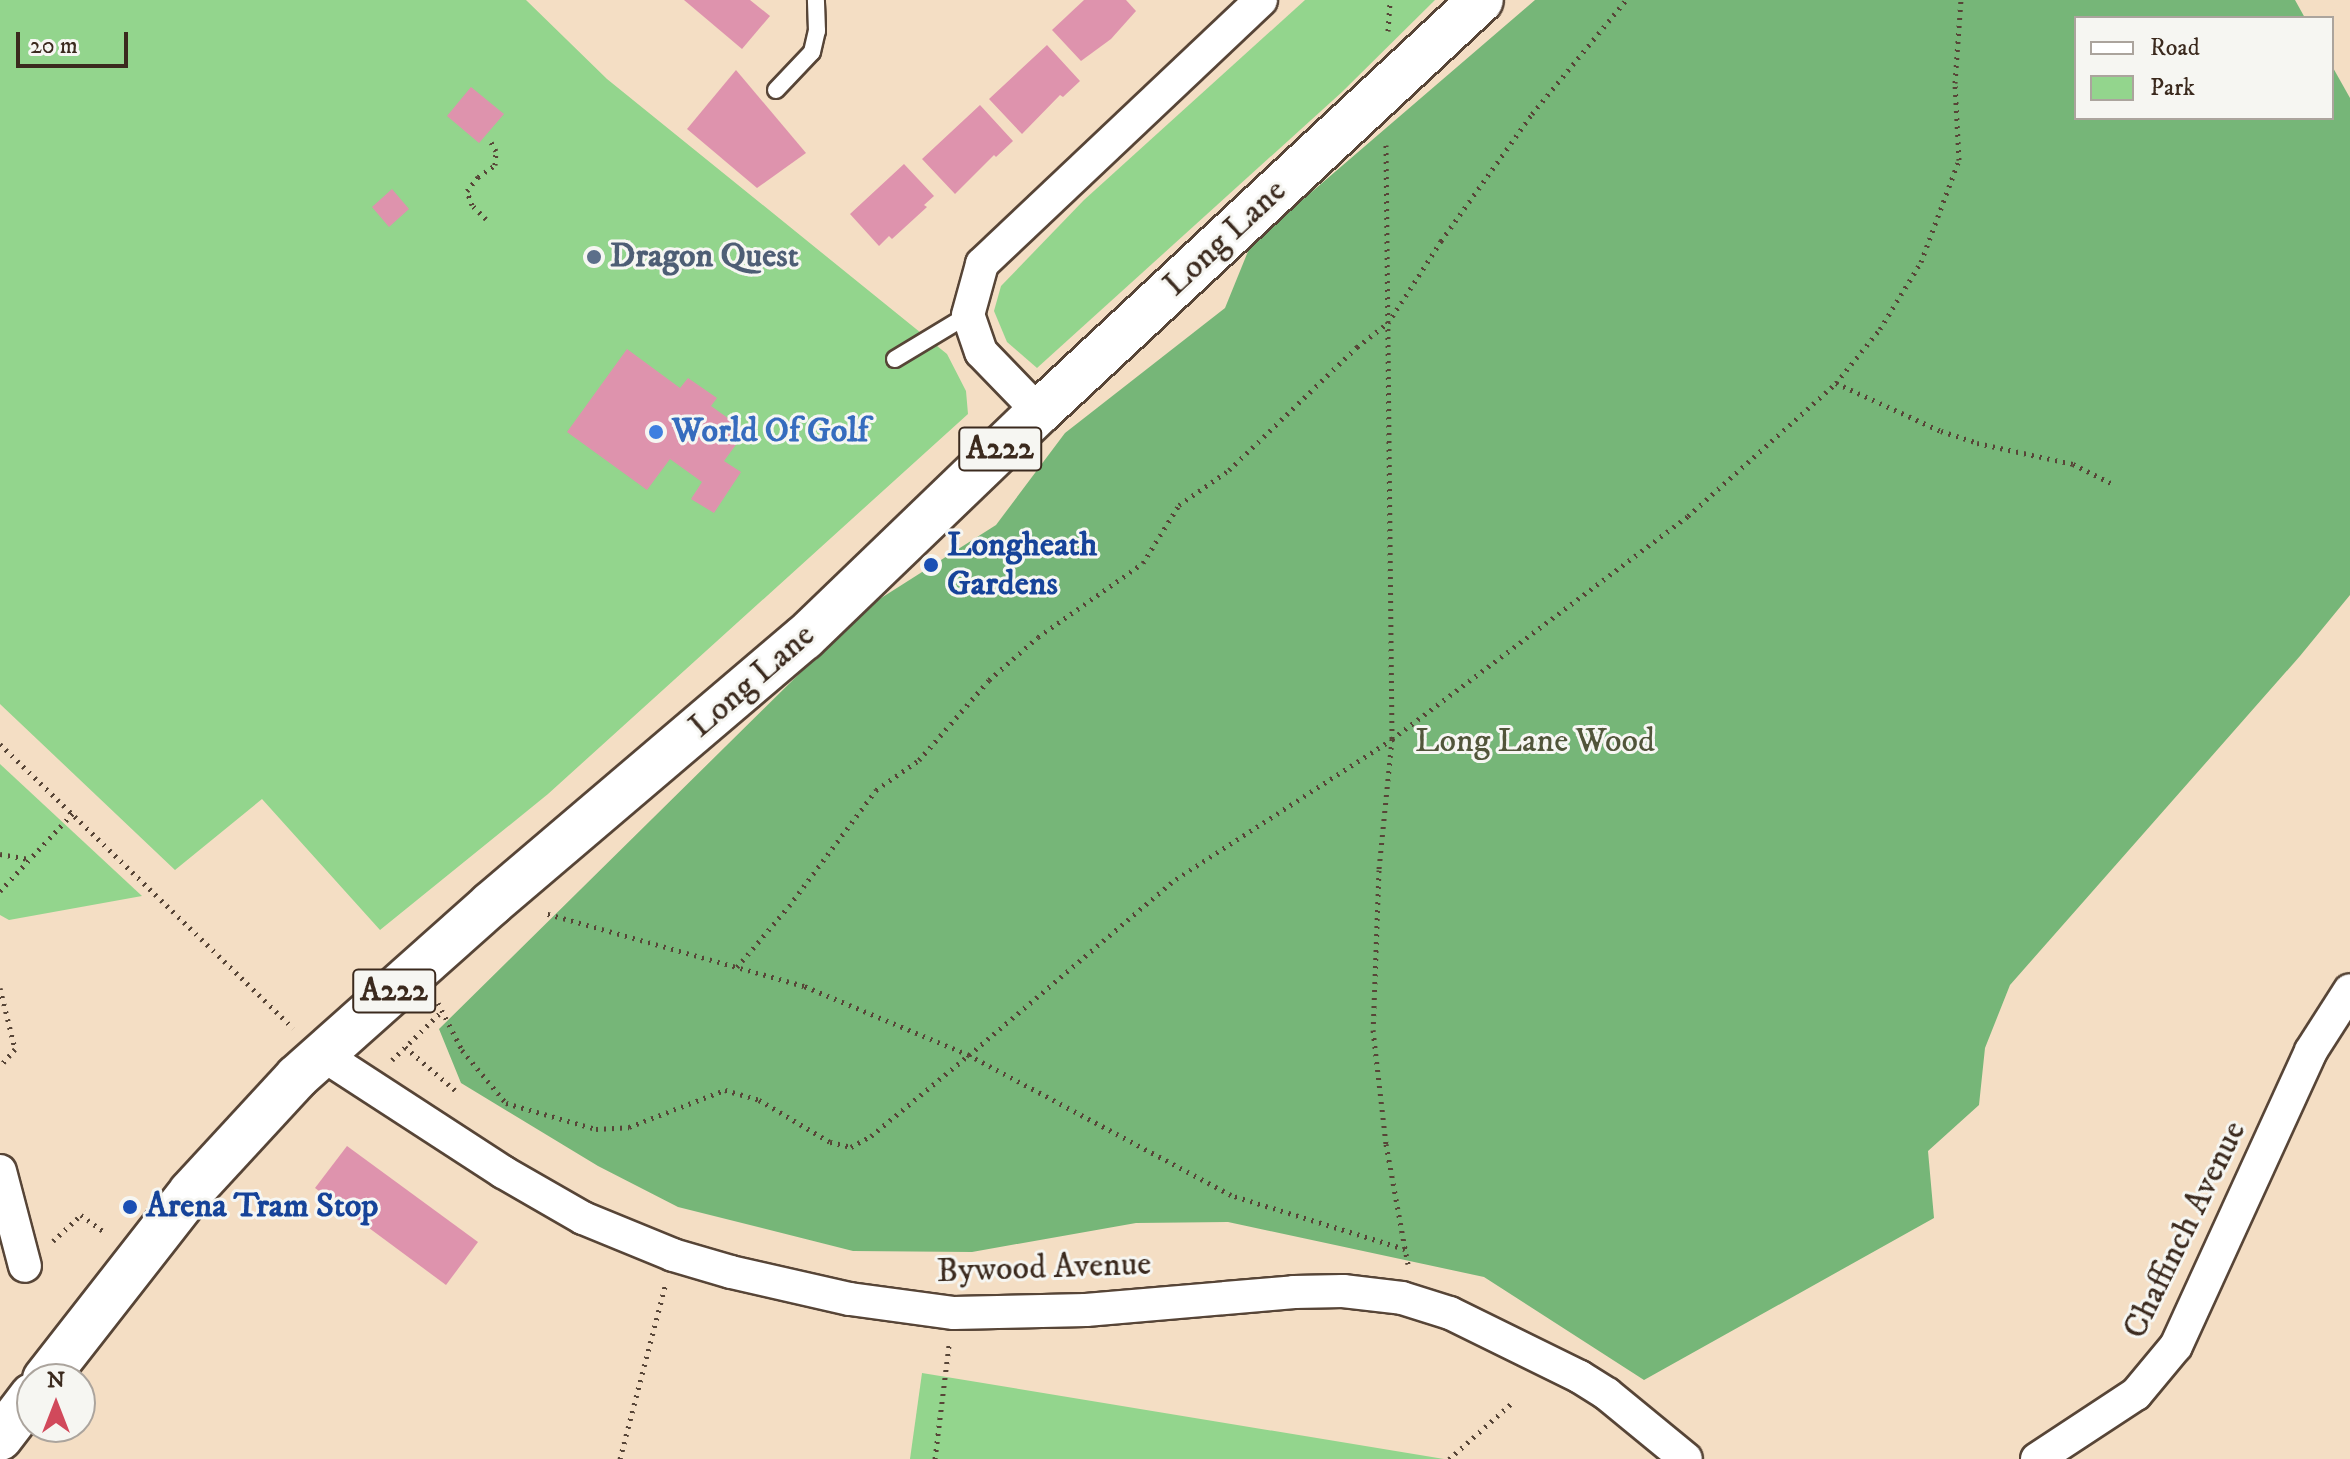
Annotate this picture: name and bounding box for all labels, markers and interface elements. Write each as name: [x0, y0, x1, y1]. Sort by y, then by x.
scale bar: [20, 16, 132, 66]
legend: [2074, 16, 2334, 120]
text: 20 m: [30, 31, 78, 61]
text: Road: [2150, 33, 2200, 63]
text: Park: [2150, 73, 2195, 103]
street label: Long Lane: [1155, 171, 1295, 305]
place label: Dragon Quest: [610, 237, 799, 277]
marker: Dragon Quest: [585, 248, 603, 266]
place label: World Of Golf: [672, 412, 868, 452]
road number: A222: [958, 421, 1042, 477]
marker: World Of Golf: [647, 423, 665, 441]
place label: Longheath Gardens: [947, 525, 1097, 604]
marker: Longheath Gardens: [922, 556, 940, 574]
street label: Long Lane: [681, 615, 823, 747]
park label: Long Lane Wood: [1415, 722, 1655, 762]
road number: A222: [352, 963, 436, 1019]
street label: Chaffinch Avenue: [2115, 1115, 2255, 1345]
place label: Arena Tram Stop: [146, 1187, 378, 1227]
marker: Arena Tram Stop: [121, 1198, 139, 1216]
street label: Bywood Avenue: [936, 1244, 1152, 1292]
north arrow: [16, 1363, 96, 1443]
text: N: [47, 1367, 65, 1394]

